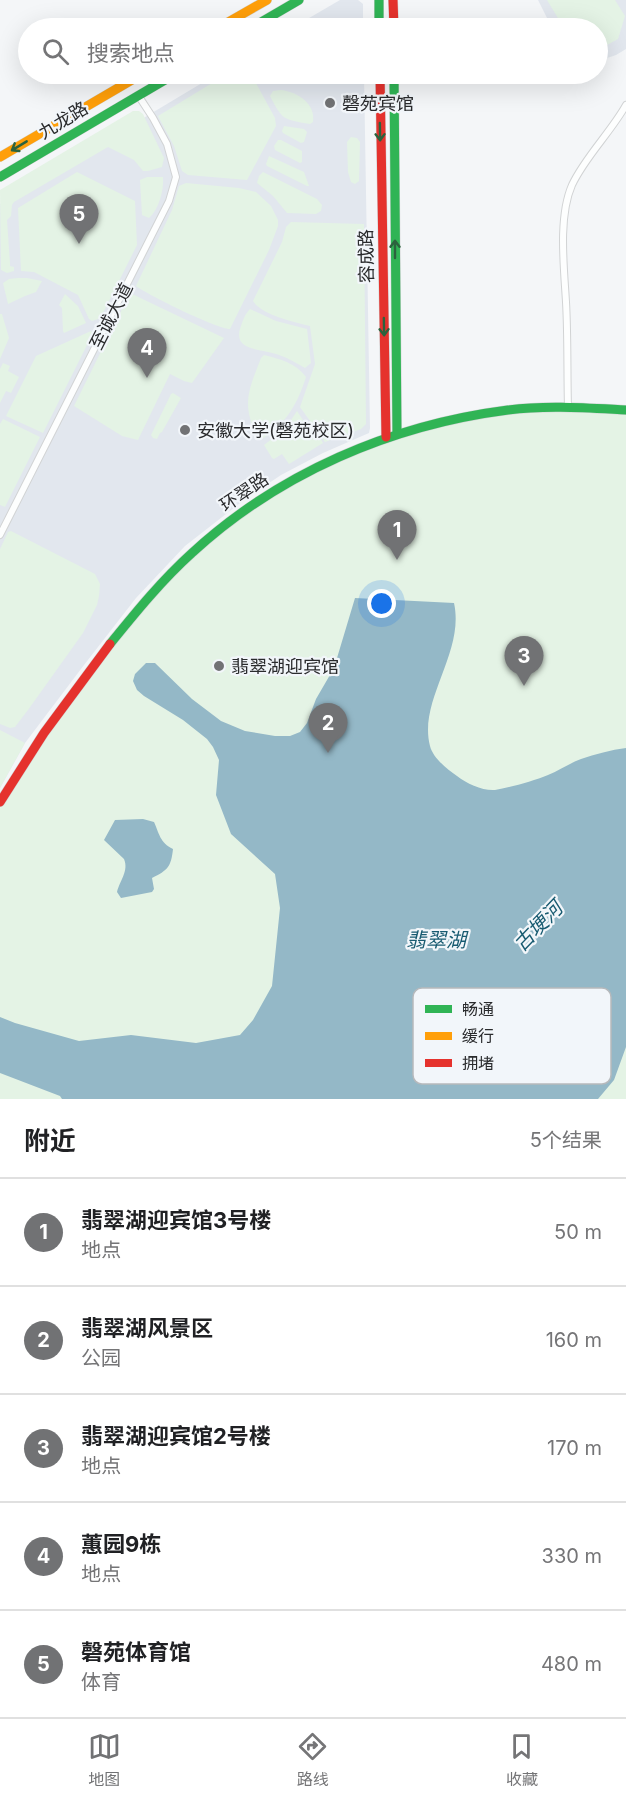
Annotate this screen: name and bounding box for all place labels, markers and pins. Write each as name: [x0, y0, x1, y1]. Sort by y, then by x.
place label: 磬苑宾馆: [342, 93, 414, 114]
marker: 磬苑宾馆: [323, 96, 337, 110]
pin: 5: [60, 194, 98, 244]
pin: 4: [128, 328, 166, 378]
place label: 安徽大学(磬苑校区): [197, 420, 354, 441]
marker: 安徽大学(磬苑校区): [178, 423, 192, 437]
pin: 1: [378, 510, 416, 560]
pin: 3: [504, 636, 544, 686]
place label: 翡翠湖迎宾馆: [231, 656, 339, 677]
marker: 翡翠湖迎宾馆: [212, 659, 226, 673]
pin: 2: [308, 704, 348, 753]

